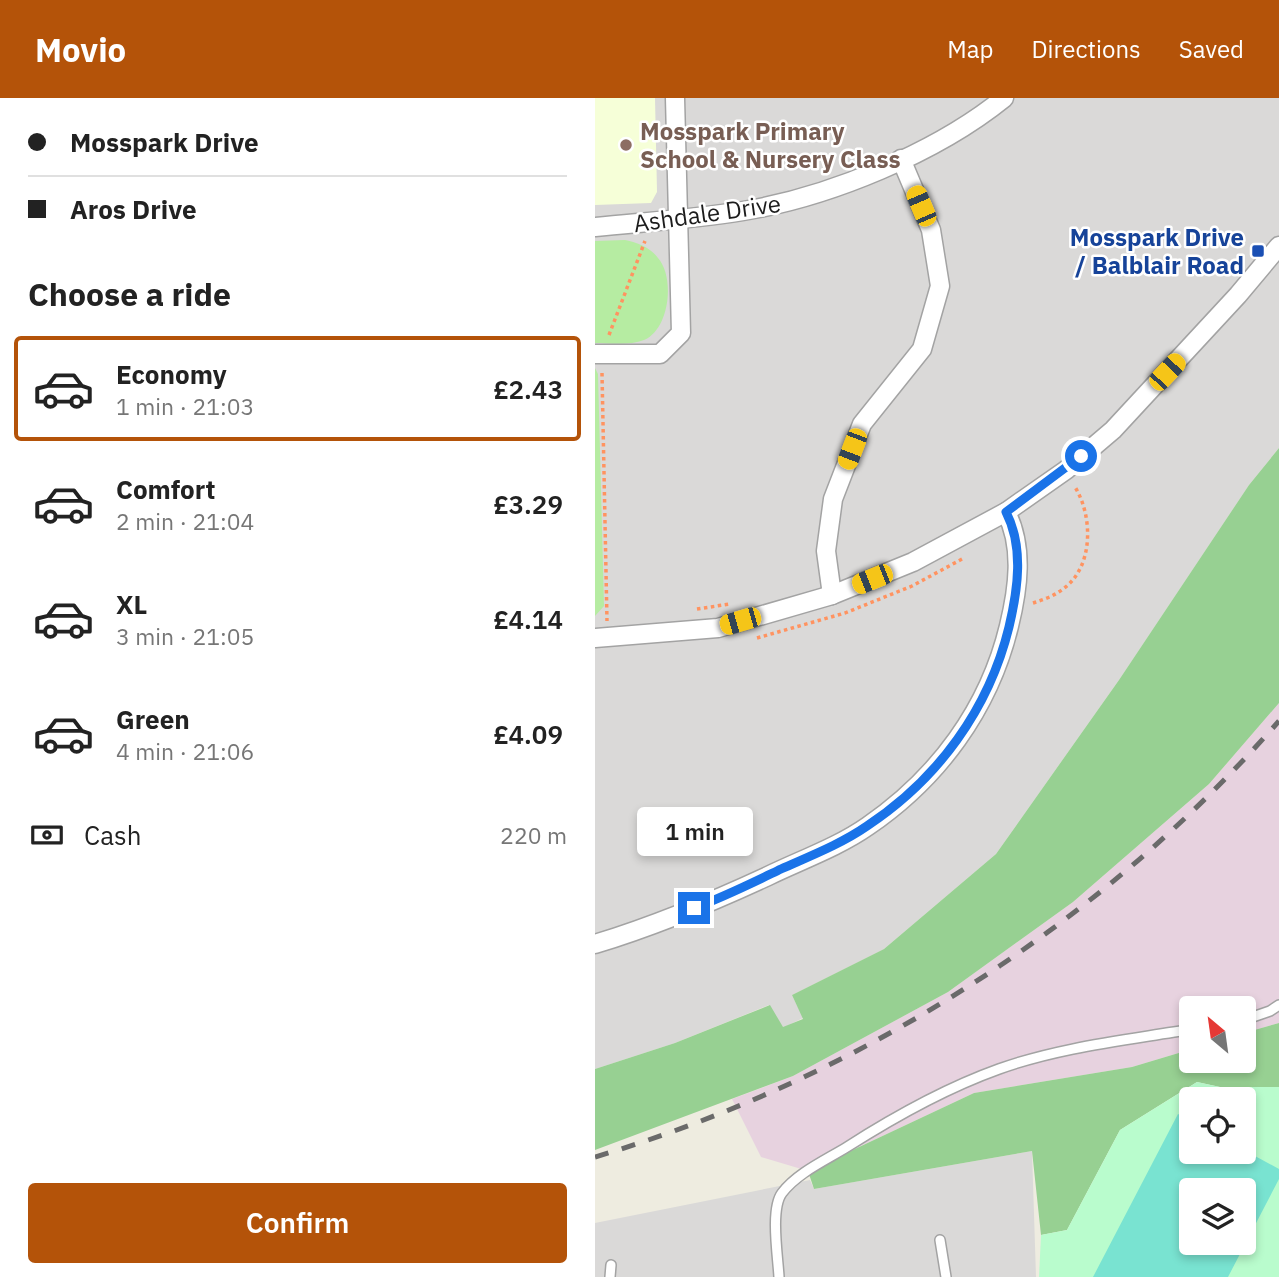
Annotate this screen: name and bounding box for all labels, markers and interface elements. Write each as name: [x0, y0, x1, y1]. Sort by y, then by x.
text: Movio: [35, 28, 126, 71]
text: Map: [947, 33, 993, 65]
text: Directions: [1031, 33, 1141, 65]
text: Saved: [1179, 33, 1244, 65]
place label: Mosspark Primary School & Nursery Class: [640, 115, 901, 175]
text: Mosspark Drive: [70, 125, 259, 159]
marker: Mosspark Primary School & Nursery Class: [618, 137, 634, 153]
car: [904, 183, 939, 229]
street label: Ashdale Drive: [631, 187, 783, 239]
text: Aros Drive: [70, 192, 197, 226]
place label: Mosspark Drive / Balblair Road: [1070, 221, 1244, 281]
marker: Mosspark Drive / Balblair Road: [1250, 243, 1266, 259]
text: Choose a ride: [28, 273, 231, 315]
car: [1145, 349, 1190, 395]
icon: car: [32, 357, 95, 420]
text: Economy: [116, 357, 227, 391]
text: £2.43: [493, 372, 563, 406]
text: 1 min · 21:03: [116, 391, 254, 421]
car: [835, 426, 870, 472]
route start: [1065, 440, 1097, 472]
icon: car: [32, 472, 95, 535]
text: Comfort: [116, 472, 215, 506]
text: £3.29: [493, 487, 563, 521]
text: 2 min · 21:04: [116, 506, 254, 536]
car: [849, 561, 896, 597]
icon: car: [32, 587, 95, 650]
text: XL: [116, 587, 147, 621]
text: £4.14: [493, 602, 563, 636]
car: [717, 605, 764, 637]
text: 3 min · 21:05: [116, 621, 254, 651]
icon: car: [32, 702, 95, 765]
text: Green: [116, 702, 190, 736]
text: £4.09: [493, 717, 563, 751]
text: 4 min · 21:06: [116, 736, 254, 766]
callout: 1 min: [636, 806, 752, 856]
icon: cash: [28, 816, 66, 854]
text: 1 min: [665, 816, 725, 846]
text: Cash: [84, 818, 141, 852]
text: 220 m: [500, 820, 567, 850]
route end: [678, 892, 710, 924]
north arrow: [1179, 996, 1257, 1073]
map controls: [1179, 996, 1256, 1255]
button: locate: [1179, 1087, 1256, 1164]
button: layers: [1179, 1178, 1256, 1255]
button: Confirm: [28, 1183, 567, 1263]

